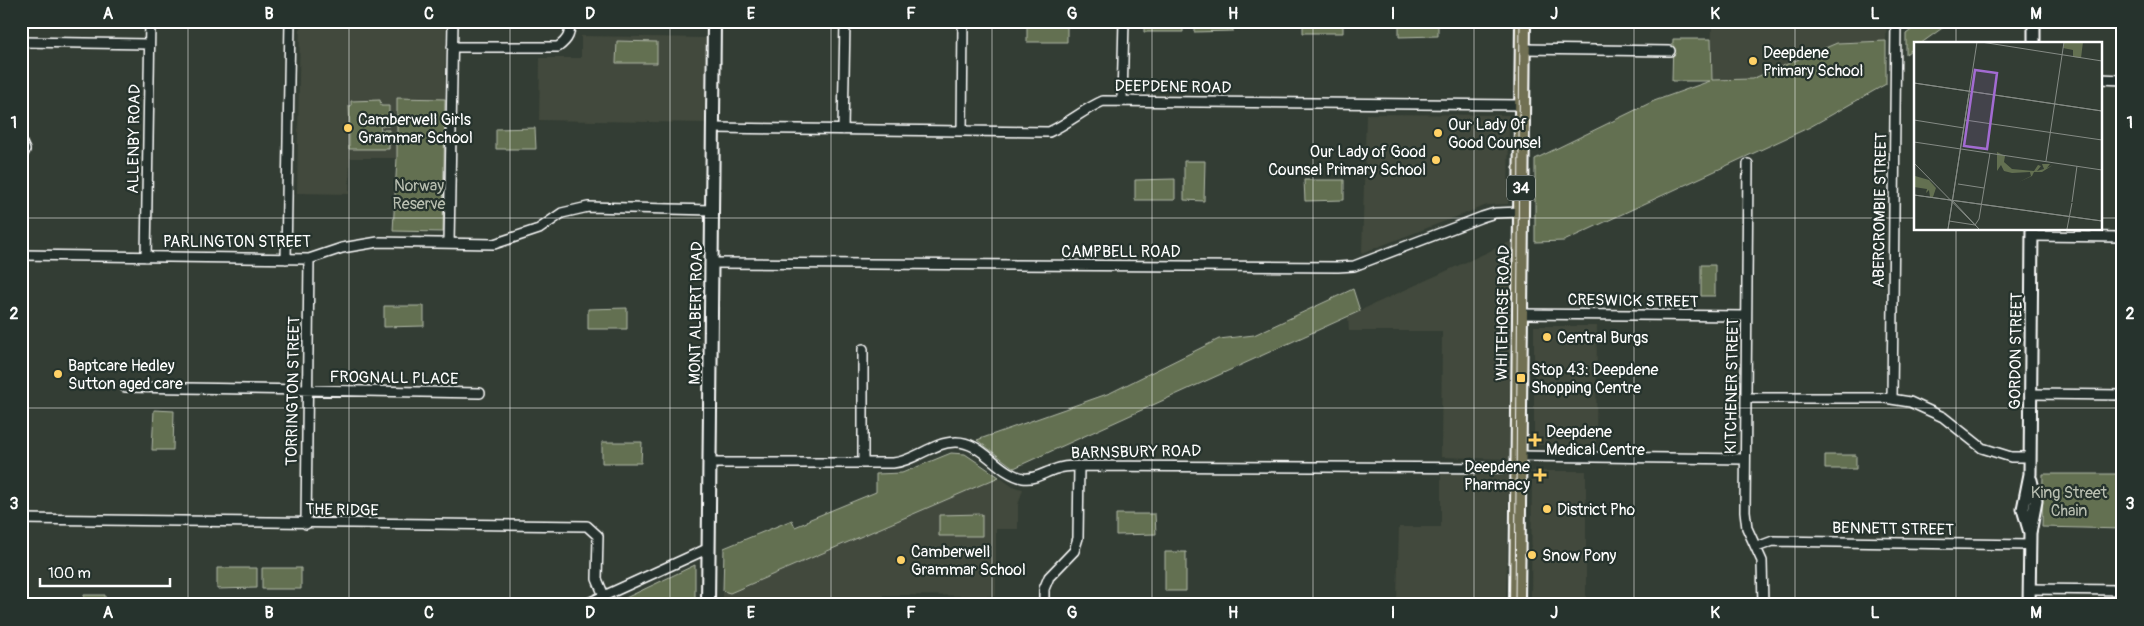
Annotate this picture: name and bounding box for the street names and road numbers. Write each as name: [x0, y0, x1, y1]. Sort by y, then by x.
street label: DEEPDENE ROAD: [1115, 76, 1231, 98]
street label: ALLENBY ROAD: [123, 84, 145, 194]
street label: ABERCROMBIE STREET: [1869, 132, 1891, 288]
road number: 34: [1507, 176, 1535, 200]
street label: PARLINGTON STREET: [163, 232, 311, 252]
street label: MONT ALBERT ROAD: [685, 241, 707, 385]
street label: CAMPBELL ROAD: [1061, 242, 1181, 262]
street label: WHITEHORSE ROAD: [1492, 245, 1514, 381]
street label: CRESWICK STREET: [1567, 290, 1699, 312]
street label: GORDON STREET: [2005, 292, 2027, 410]
street label: TORRINGTON STREET: [282, 316, 304, 466]
street label: KITCHENER STREET: [1721, 317, 1743, 454]
street label: FROGNALL PLACE: [329, 367, 459, 389]
street label: BARNSBURY ROAD: [1071, 441, 1201, 463]
street label: THE RIDGE: [305, 499, 379, 521]
street label: BENNETT STREET: [1832, 518, 1954, 540]

